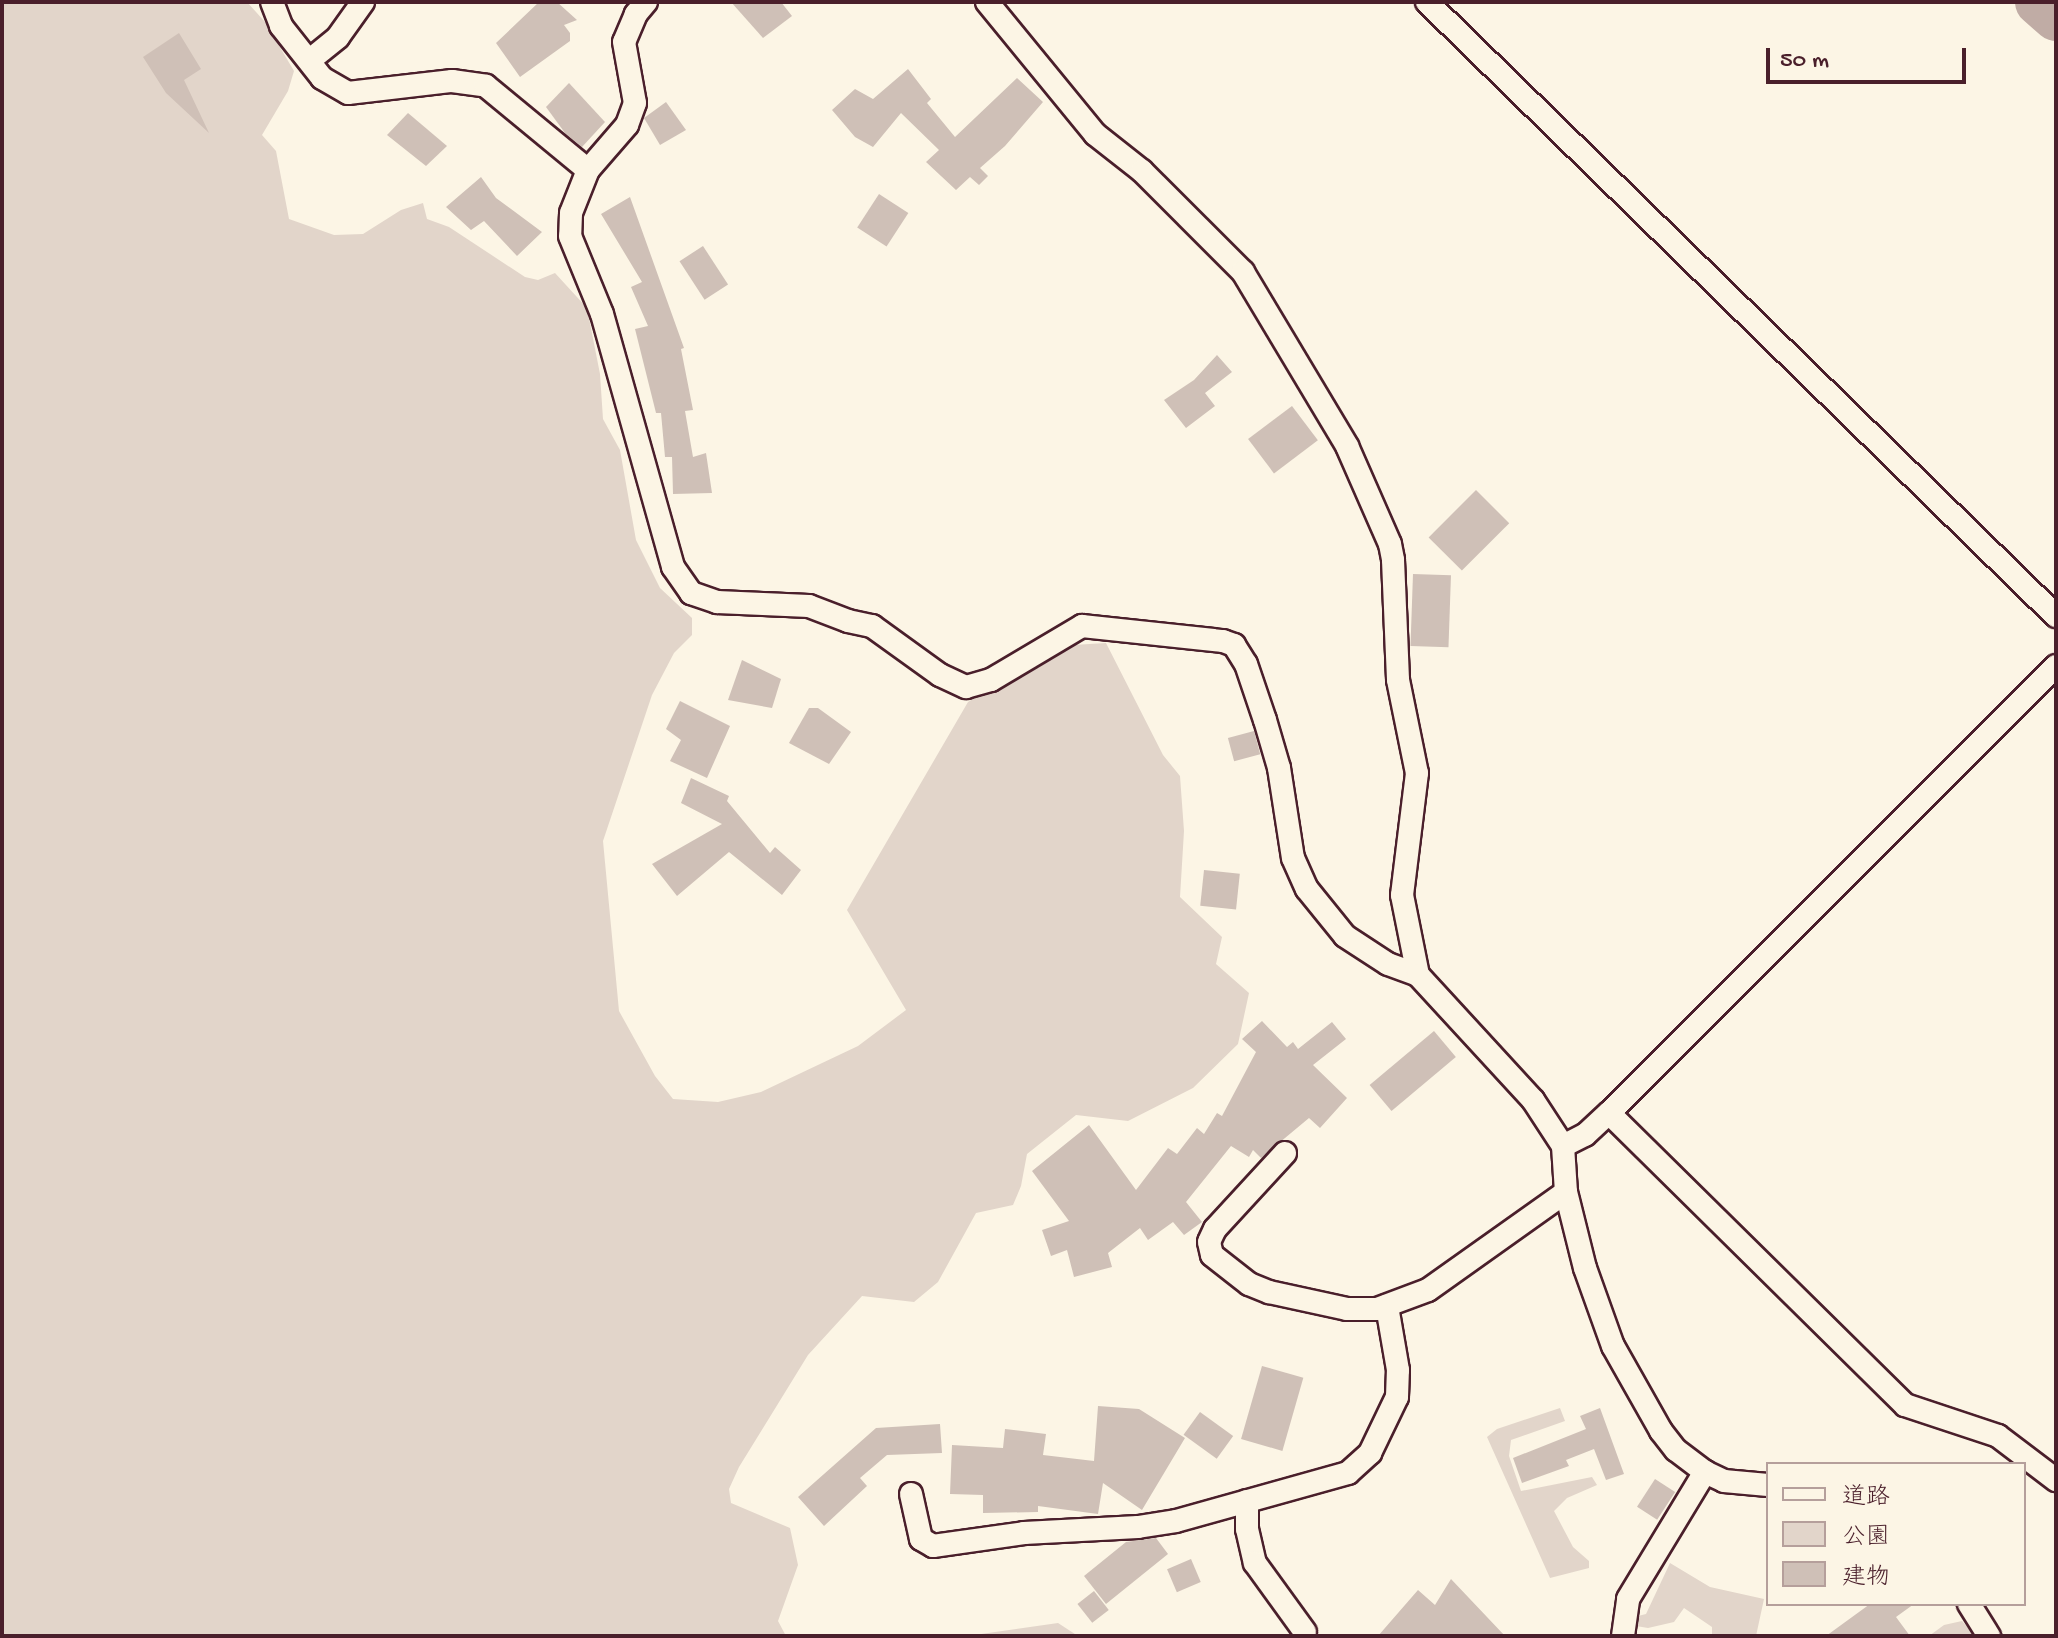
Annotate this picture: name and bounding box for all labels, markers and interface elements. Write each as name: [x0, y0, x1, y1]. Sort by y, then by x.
scale bar: [1770, 32, 1970, 82]
text: 50 m: [1780, 47, 1829, 76]
legend: [1766, 1462, 2026, 1606]
text: 道路: [1842, 1484, 1890, 1513]
text: 公園: [1842, 1524, 1890, 1553]
text: 建物: [1842, 1564, 1890, 1593]

